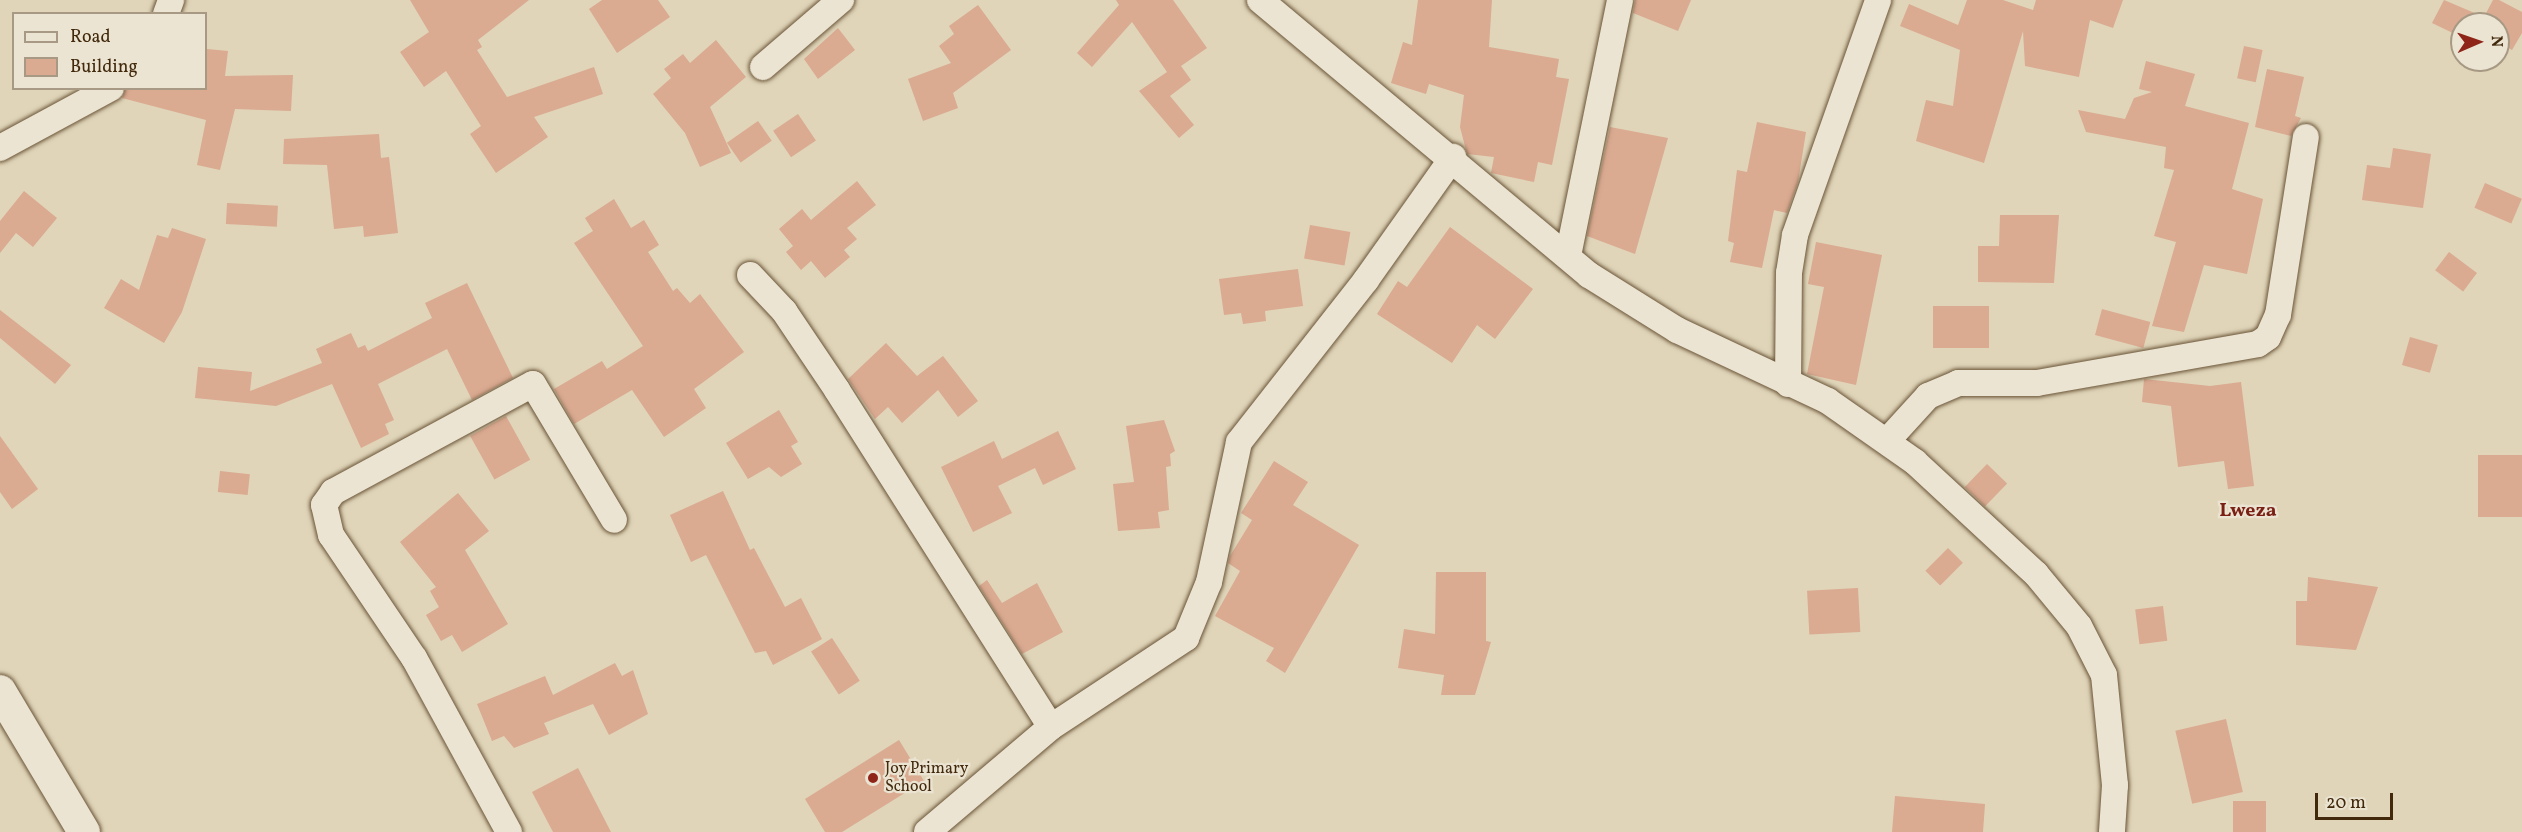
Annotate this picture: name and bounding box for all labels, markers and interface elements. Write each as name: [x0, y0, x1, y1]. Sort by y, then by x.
legend: [12, 12, 207, 90]
north arrow: [2450, 12, 2510, 72]
text: Road: [70, 25, 111, 50]
text: N: [2485, 35, 2507, 48]
text: Building: [70, 55, 138, 80]
district label: Lweza: [2219, 499, 2277, 523]
place label: Joy Primary School: [885, 759, 969, 797]
marker: Joy Primary School: [866, 771, 880, 785]
scale bar: [2318, 781, 2396, 819]
text: 20 m: [2326, 791, 2366, 816]

